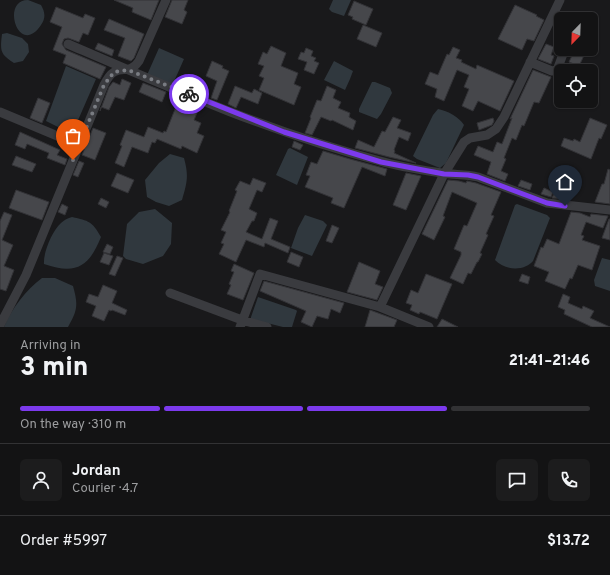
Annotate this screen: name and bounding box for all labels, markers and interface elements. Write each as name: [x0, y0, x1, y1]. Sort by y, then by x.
north arrow: [554, 12, 598, 56]
map controls: [554, 12, 598, 108]
button: locate: [554, 64, 598, 108]
courier: [169, 74, 209, 114]
icon: bike: [178, 83, 200, 105]
pin: [56, 119, 90, 160]
icon: bag: [62, 125, 84, 147]
pin: [548, 165, 582, 206]
icon: home: [554, 171, 576, 193]
text: Arriving in: [20, 338, 81, 354]
text: 3 min: [20, 352, 88, 385]
text: 21:41–21:46: [509, 352, 590, 371]
text: On the way · 310 m: [20, 417, 126, 433]
button: person: [20, 459, 62, 501]
button: chat: [496, 459, 538, 501]
button: phone: [548, 459, 590, 501]
text: Jordan: [72, 462, 121, 481]
text: Courier · 4.7: [72, 481, 138, 497]
text: Order #5997: [20, 532, 107, 551]
text: $13.72: [547, 532, 590, 551]

